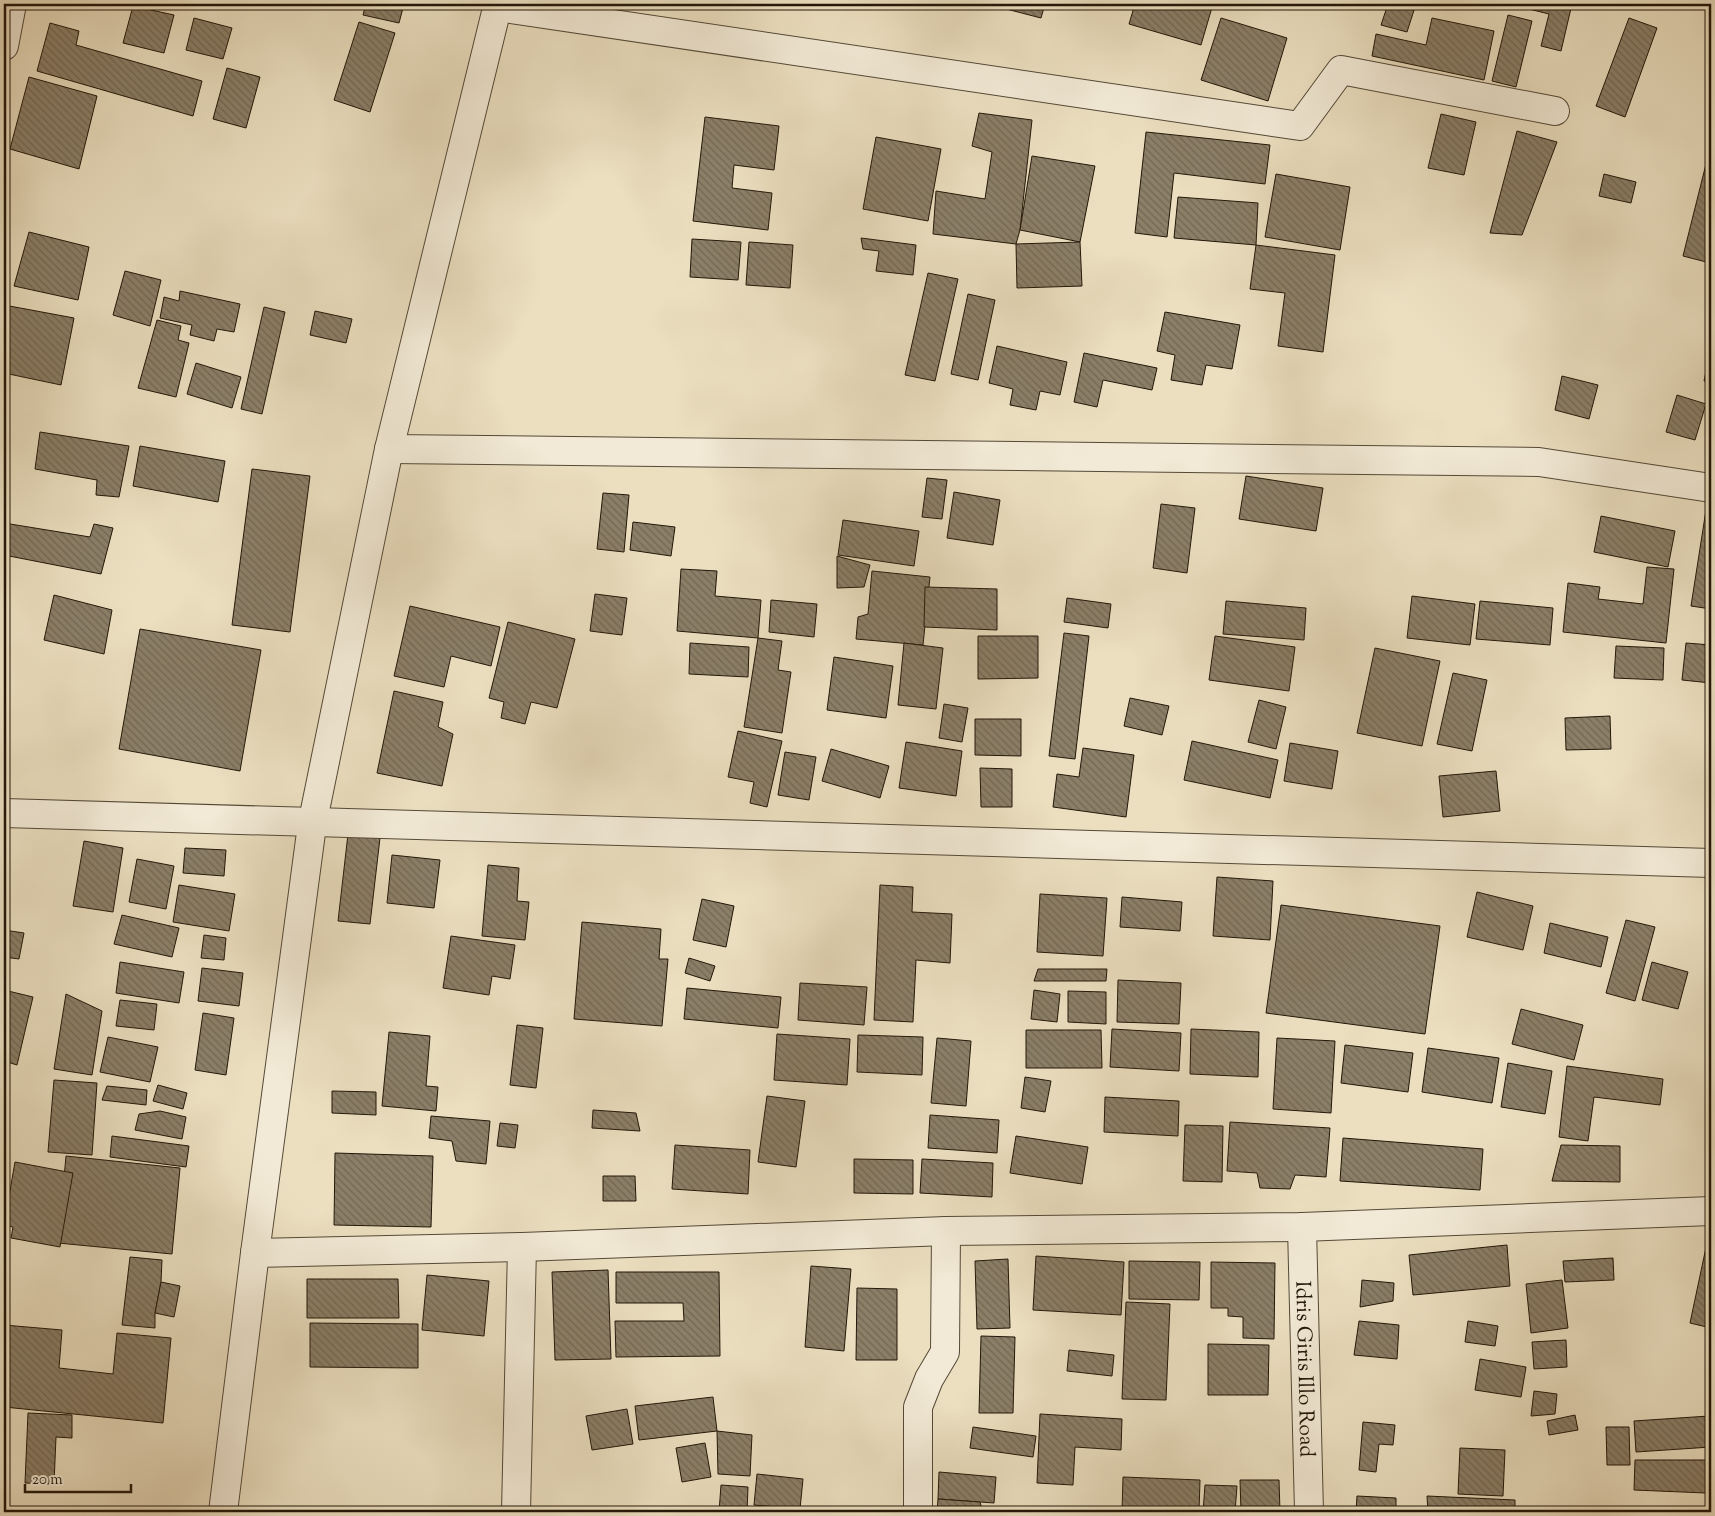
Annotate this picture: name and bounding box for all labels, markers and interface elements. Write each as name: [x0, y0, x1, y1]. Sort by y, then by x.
street label: Idris Giris Illo Road: [1286, 1280, 1321, 1458]
scale bar: [25, 1461, 131, 1493]
text: 20 m: [32, 1470, 63, 1491]

